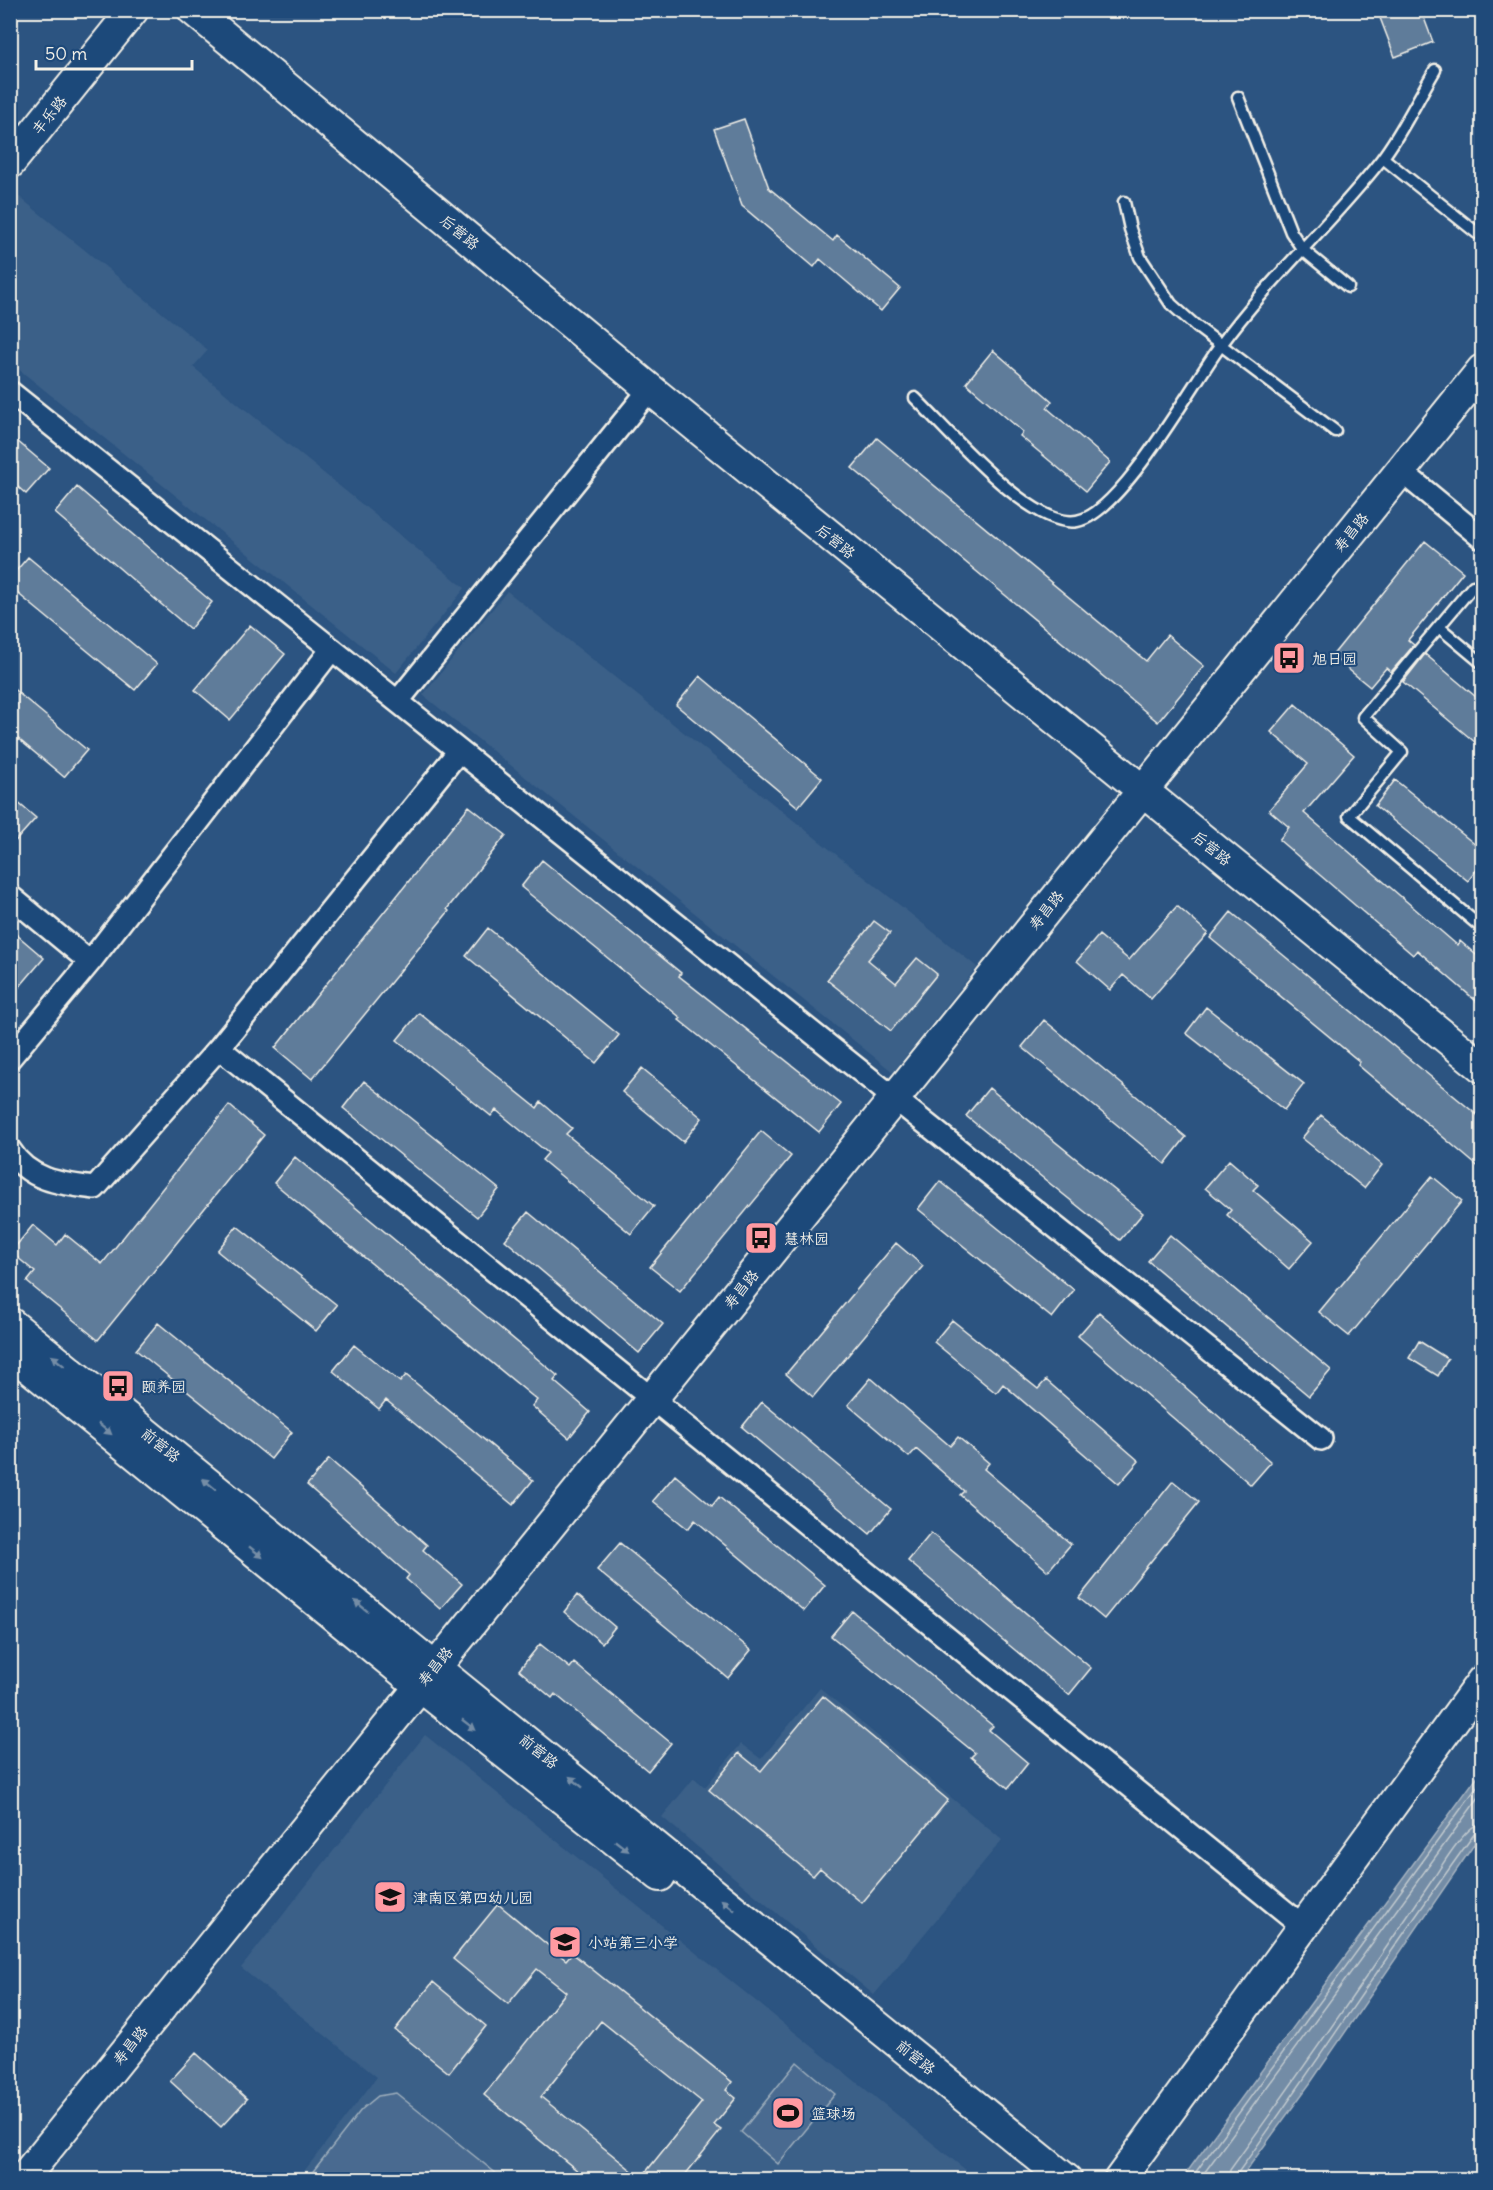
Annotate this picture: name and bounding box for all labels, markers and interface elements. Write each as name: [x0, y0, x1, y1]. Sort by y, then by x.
scale bar: [36, 33, 192, 71]
text: 50 m: [45, 42, 87, 65]
street label: 丰乐路: [27, 92, 71, 138]
street label: 后营路: [437, 210, 483, 254]
street label: 寿昌路: [1329, 509, 1373, 555]
street label: 后营路: [813, 519, 859, 563]
bus stop icon: 旭日园: [1271, 640, 1307, 676]
place label: 旭日园: [1312, 649, 1357, 668]
street label: 后营路: [1189, 826, 1235, 870]
street label: 寿昌路: [1024, 887, 1068, 933]
bus stop icon: 慧林园: [743, 1220, 779, 1256]
place label: 慧林园: [784, 1229, 829, 1248]
street label: 寿昌路: [719, 1266, 763, 1312]
one-way arrow: [50, 1355, 65, 1368]
bus stop icon: 颐养园: [100, 1368, 136, 1404]
place label: 颐养园: [141, 1377, 186, 1396]
one-way arrow: [97, 1422, 113, 1435]
street label: 前营路: [138, 1423, 184, 1467]
one-way arrow: [201, 1477, 217, 1490]
one-way arrow: [248, 1545, 263, 1558]
one-way arrow: [353, 1601, 368, 1613]
street label: 寿昌路: [413, 1643, 457, 1689]
one-way arrow: [461, 1718, 477, 1731]
street label: 前营路: [516, 1729, 562, 1773]
one-way arrow: [568, 1775, 584, 1788]
one-way arrow: [614, 1839, 629, 1851]
school or university icon: 津南区第四幼儿园: [372, 1879, 408, 1915]
place label: 津南区第四幼儿园: [413, 1888, 533, 1907]
one-way arrow: [720, 1898, 736, 1911]
school or university icon: 小站第三小学: [547, 1924, 583, 1960]
place label: 小站第三小学: [588, 1933, 678, 1952]
street label: 寿昌路: [108, 2022, 152, 2068]
street label: 前营路: [893, 2035, 939, 2079]
sports icon: 篮球场: [770, 2095, 806, 2131]
place label: 篮球场: [811, 2104, 856, 2123]

